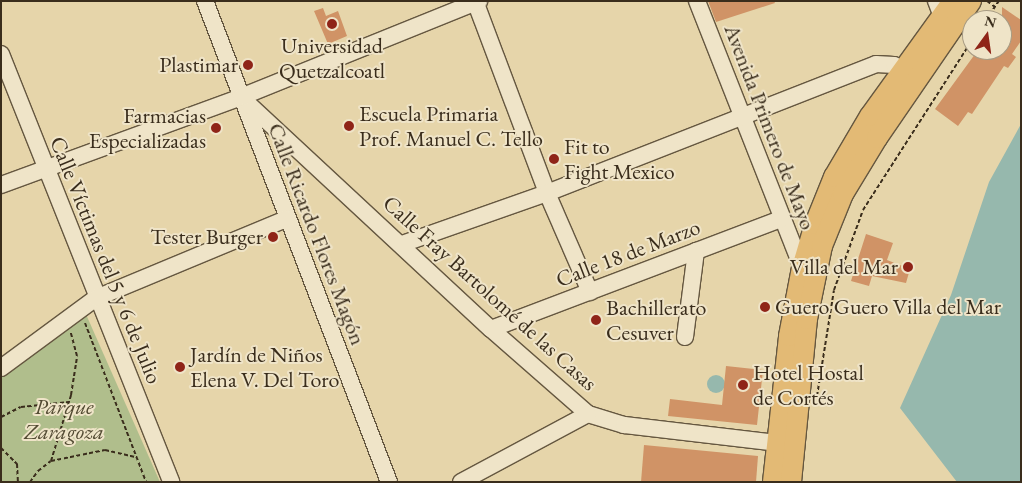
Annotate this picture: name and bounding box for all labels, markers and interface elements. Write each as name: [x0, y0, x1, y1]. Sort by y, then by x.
north arrow: [962, 10, 1012, 60]
text: N: [983, 11, 998, 32]
marker: Universidad Quetzalcoatl: [326, 18, 338, 30]
street label: Avenida Primero de Mayo: [719, 21, 821, 233]
place label: Universidad Quetzalcoatl: [279, 32, 385, 84]
place label: Plastimar: [159, 52, 238, 78]
marker: Plastimar: [242, 59, 254, 71]
place label: Escuela Primaria Prof. Manuel C. Tello: [359, 100, 543, 152]
place label: Farmacias Especializadas: [89, 102, 206, 154]
street label: Calle Ricardo Flores Magón: [263, 119, 371, 349]
marker: Escuela Primaria Prof. Manuel C. Tello: [343, 120, 355, 132]
marker: Farmacias Especializadas: [210, 122, 222, 134]
street label: Calle Víctimas del 5 y 6 de Julio: [44, 132, 168, 388]
place label: Fit to Fight Mexico: [564, 133, 675, 184]
marker: Fit to Fight Mexico: [548, 153, 560, 165]
street label: Calle Fray Bartolomé de las Casas: [378, 190, 602, 396]
street label: Calle 18 de Marzo: [552, 213, 704, 293]
place label: Tester Burger: [150, 224, 263, 250]
marker: Tester Burger: [267, 231, 279, 243]
place label: Villa del Mar: [790, 254, 898, 280]
marker: Villa del Mar: [902, 261, 914, 273]
place label: Bachillerato Cesuver: [606, 294, 706, 346]
place label: Guero Guero Villa del Mar: [775, 294, 1001, 320]
marker: Guero Guero Villa del Mar: [759, 301, 771, 313]
marker: Bachillerato Cesuver: [590, 314, 602, 326]
place label: Jardín de Niños Elena V. Del Toro: [190, 341, 340, 392]
place label: Hotel Hostal de Cortés: [753, 359, 864, 411]
marker: Jardín de Niños Elena V. Del Toro: [174, 361, 186, 373]
marker: Hotel Hostal de Cortés: [737, 379, 749, 391]
park label: Parque Zaragoza: [24, 393, 104, 444]

